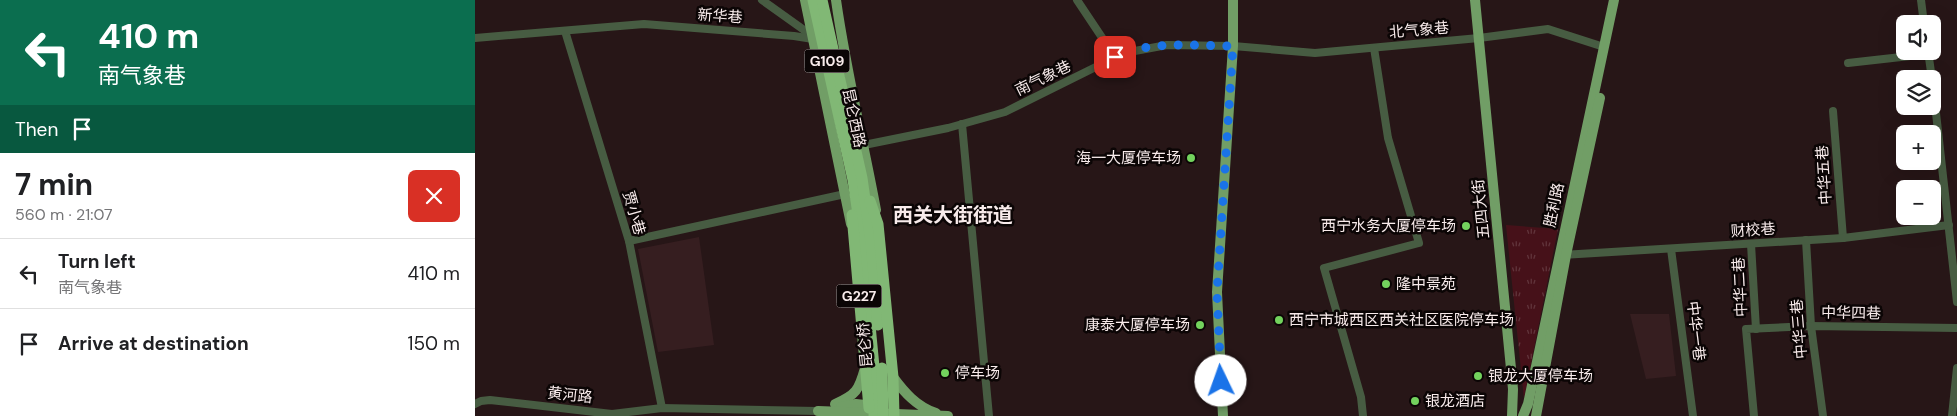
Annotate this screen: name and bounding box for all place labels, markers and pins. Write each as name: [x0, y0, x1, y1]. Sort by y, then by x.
pin: [1094, 36, 1136, 78]
place label: 海一大厦停车场: [1076, 148, 1181, 168]
marker: 海一大厦停车场: [1185, 152, 1197, 164]
place label: 西宁水务大厦停车场: [1321, 216, 1456, 236]
marker: 西宁水务大厦停车场: [1460, 220, 1472, 232]
place label: 隆中景苑: [1396, 274, 1456, 294]
marker: 隆中景苑: [1380, 278, 1392, 290]
place label: 西宁市城西区西关社区医院停车场: [1289, 310, 1514, 330]
marker: 西宁市城西区西关社区医院停车场: [1273, 314, 1285, 326]
place label: 康泰大厦停车场: [1085, 315, 1190, 335]
marker: 康泰大厦停车场: [1194, 319, 1206, 331]
place label: 停车场: [955, 363, 1000, 383]
place label: 银龙大厦停车场: [1488, 366, 1593, 386]
marker: 停车场: [939, 367, 951, 379]
marker: 银龙大厦停车场: [1472, 370, 1484, 382]
place label: 银龙酒店: [1425, 391, 1485, 411]
marker: 银龙酒店: [1409, 395, 1421, 407]

